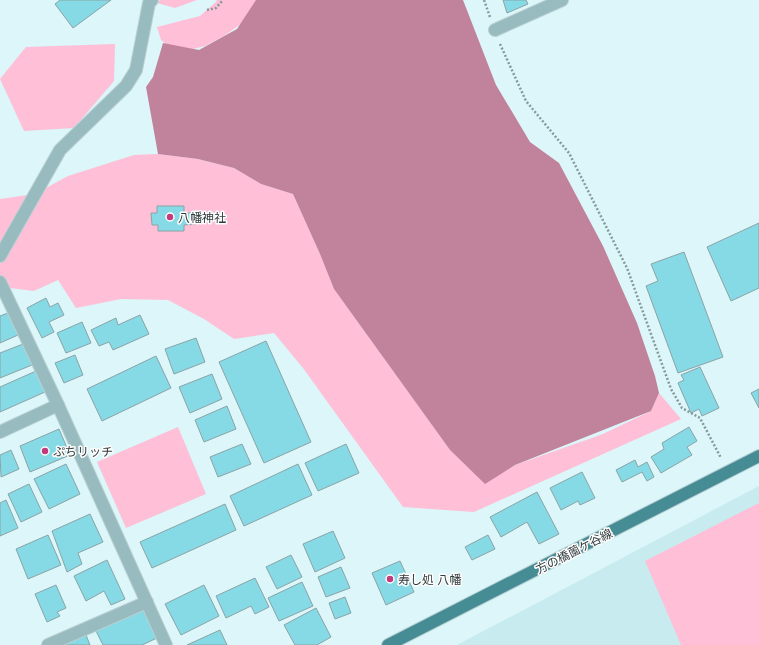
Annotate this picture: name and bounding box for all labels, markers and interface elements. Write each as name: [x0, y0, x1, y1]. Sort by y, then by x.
place label: 八幡神社: [178, 210, 226, 225]
marker: 八幡神社: [165, 212, 175, 222]
place label: ぷちリッチ: [53, 444, 113, 459]
marker: ぷちリッチ: [40, 446, 50, 456]
street label: 方の橋薗ケ谷線: [533, 525, 615, 577]
place label: 寿し処 八幡: [398, 572, 461, 587]
marker: 寿し処 八幡: [385, 574, 395, 584]

